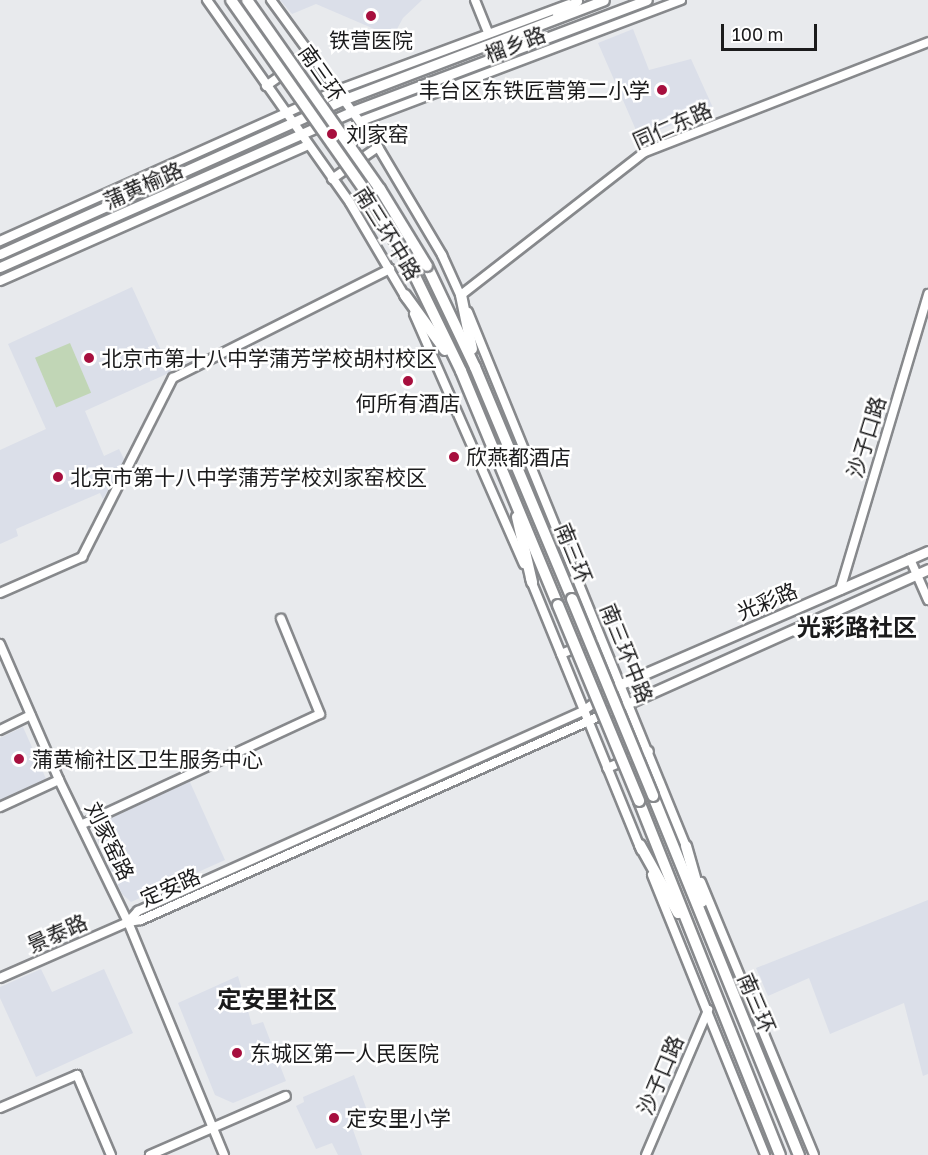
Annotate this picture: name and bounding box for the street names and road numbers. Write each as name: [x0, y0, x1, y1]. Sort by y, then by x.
street label: 榴乡路: [481, 21, 549, 67]
street label: 南三环: [294, 40, 350, 106]
street label: 同仁东路: [629, 96, 715, 154]
street label: 蒲黄榆路: [100, 156, 186, 214]
street label: 南三环中路: [349, 182, 427, 284]
street label: 沙子口路: [842, 393, 890, 481]
street label: 南三环: [551, 519, 597, 587]
street label: 光彩路: [733, 577, 801, 625]
street label: 南三环中路: [596, 600, 658, 706]
street label: 刘家窑路: [80, 798, 140, 884]
street label: 定安路: [136, 863, 204, 911]
street label: 景泰路: [23, 909, 91, 957]
street label: 南三环: [733, 969, 781, 1037]
street label: 沙子口路: [632, 1031, 688, 1119]

